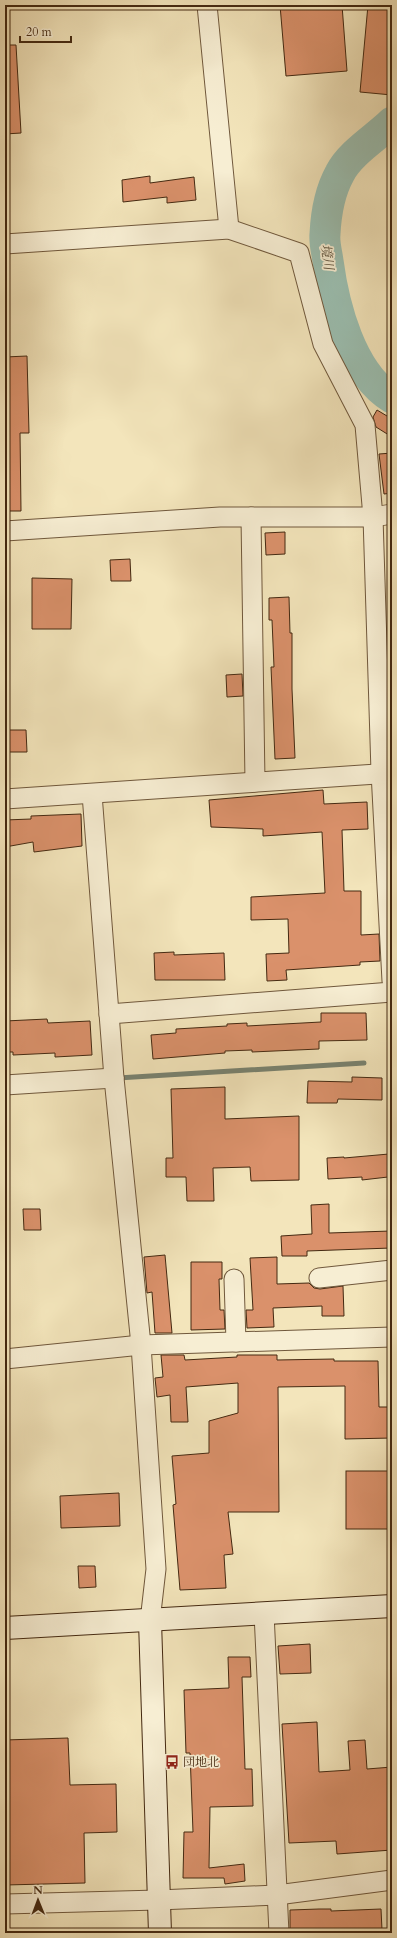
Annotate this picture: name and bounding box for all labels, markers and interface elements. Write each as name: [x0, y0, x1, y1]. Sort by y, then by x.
scale bar: [20, 18, 71, 44]
text: 20 m: [26, 24, 53, 40]
water label: 境川: [316, 243, 338, 273]
bus stop icon: 団地北: [164, 1754, 180, 1770]
place label: 団地北: [183, 1754, 219, 1770]
north arrow: [18, 1880, 58, 1920]
text: N: [33, 1883, 43, 1898]

